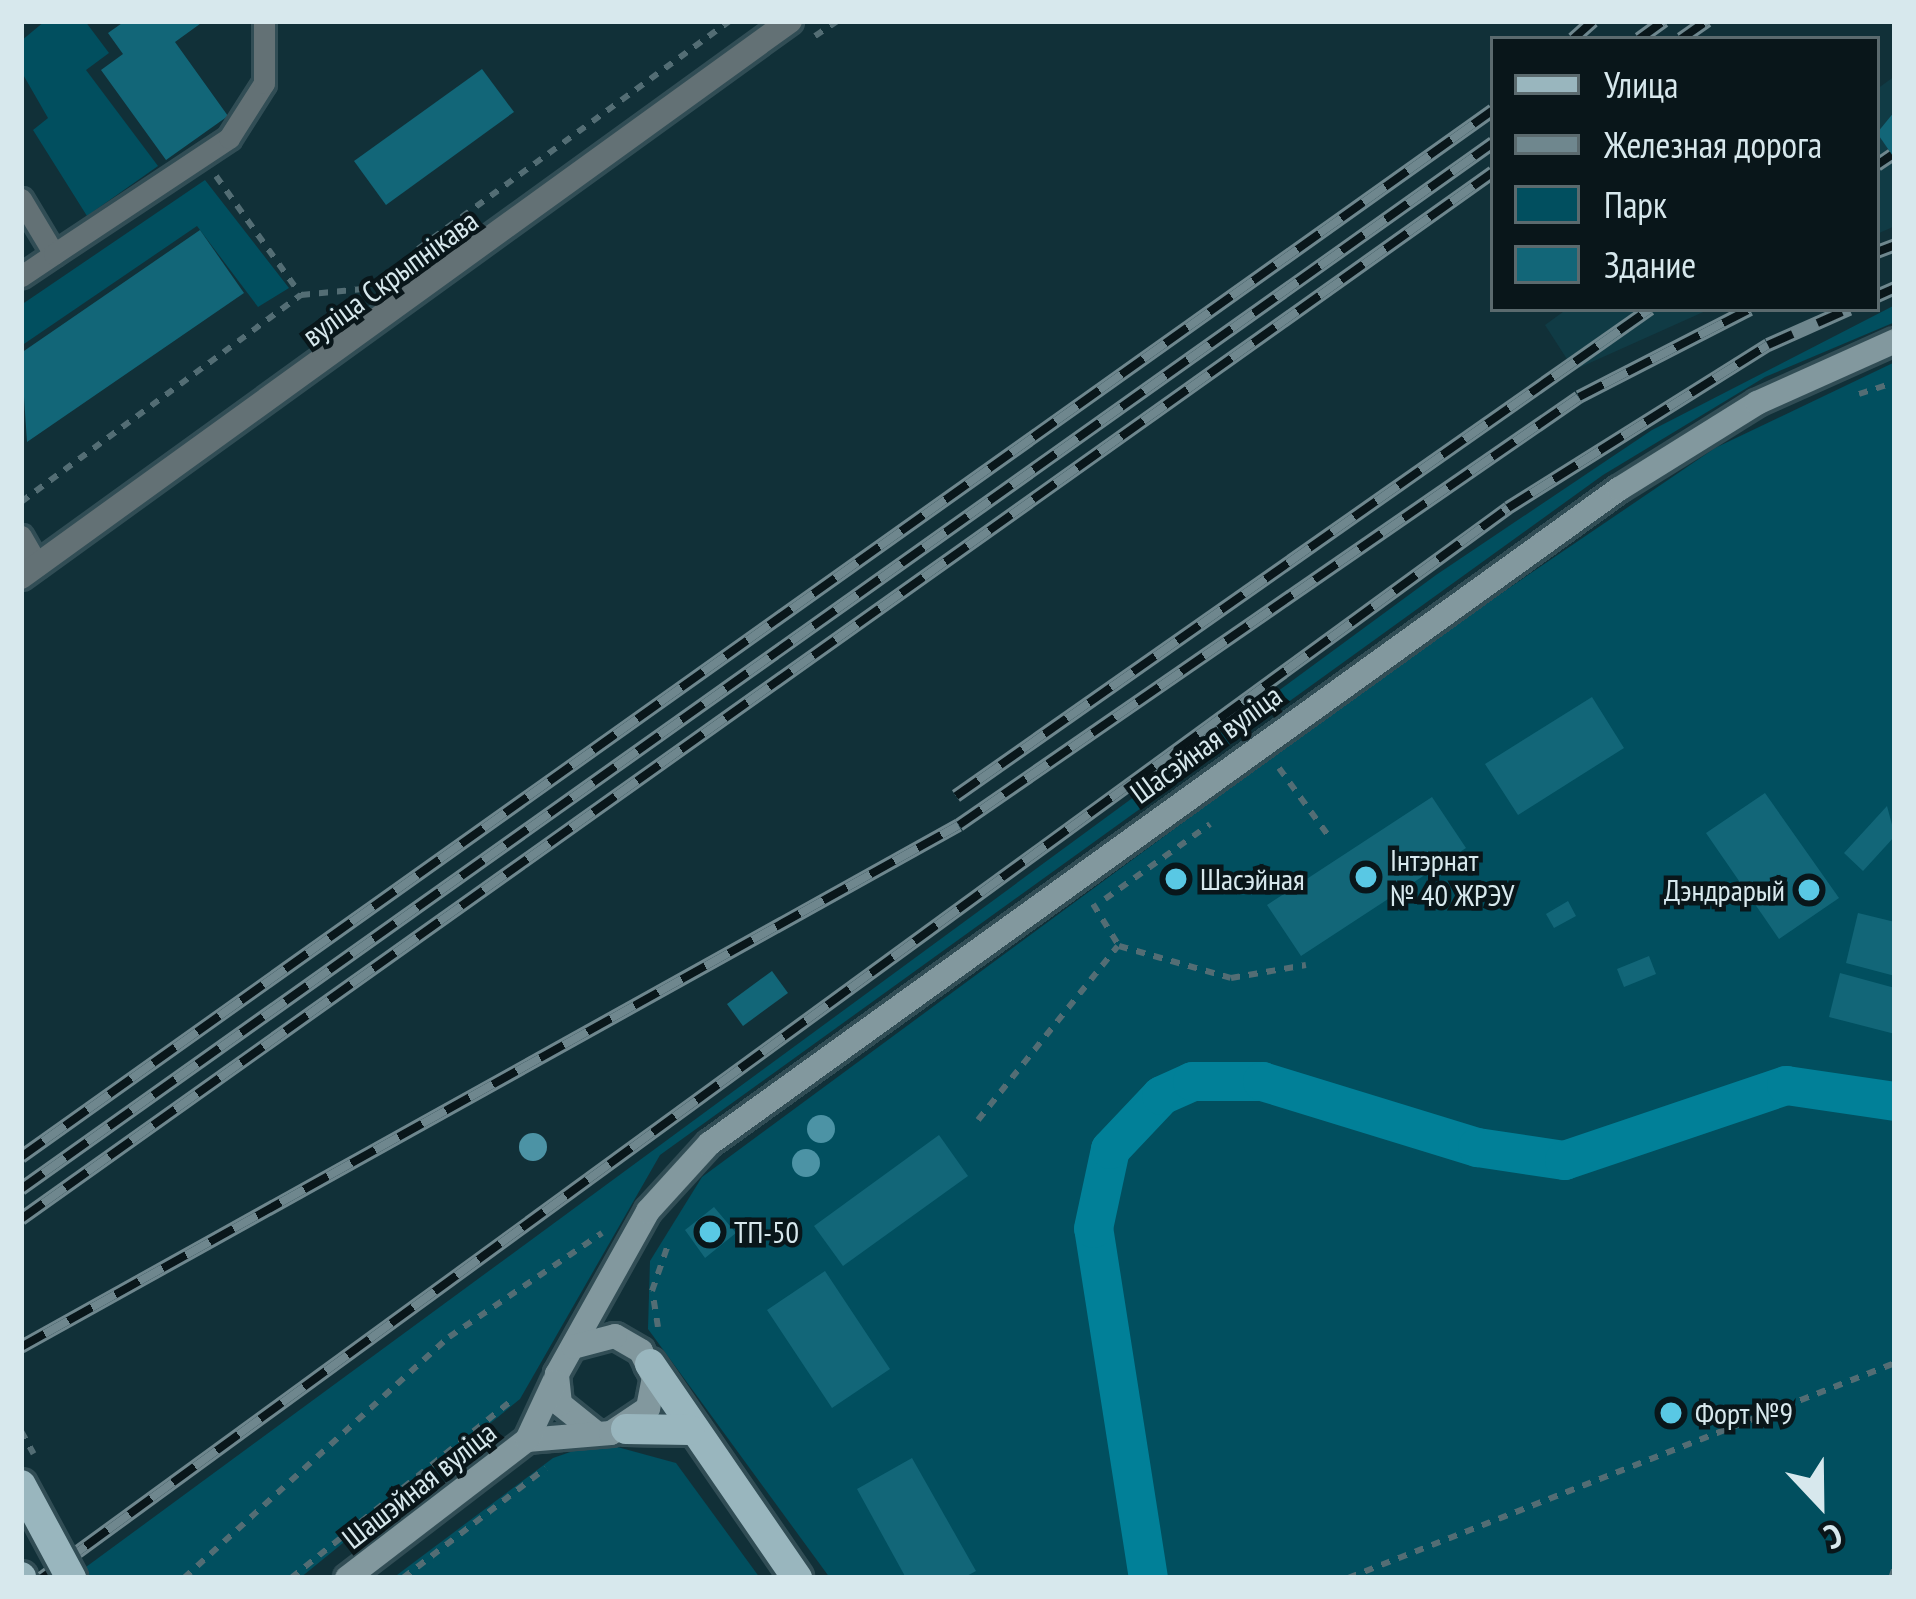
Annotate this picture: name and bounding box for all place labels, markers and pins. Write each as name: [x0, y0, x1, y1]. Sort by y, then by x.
place label: Інтэрнат № 40 ЖРЭУ: [1390, 842, 1514, 912]
place label: Шасэйная: [1200, 861, 1305, 897]
marker: Інтэрнат № 40 ЖРЭУ: [1353, 864, 1379, 890]
marker: Шасэйная: [1163, 866, 1189, 892]
place label: Дэндрарый: [1664, 872, 1785, 908]
marker: Дэндрарый: [1796, 877, 1822, 903]
place label: ТП-50: [734, 1214, 799, 1250]
marker: ТП-50: [697, 1219, 723, 1245]
place label: Форт №9: [1695, 1395, 1794, 1431]
marker: Форт №9: [1658, 1400, 1684, 1426]

